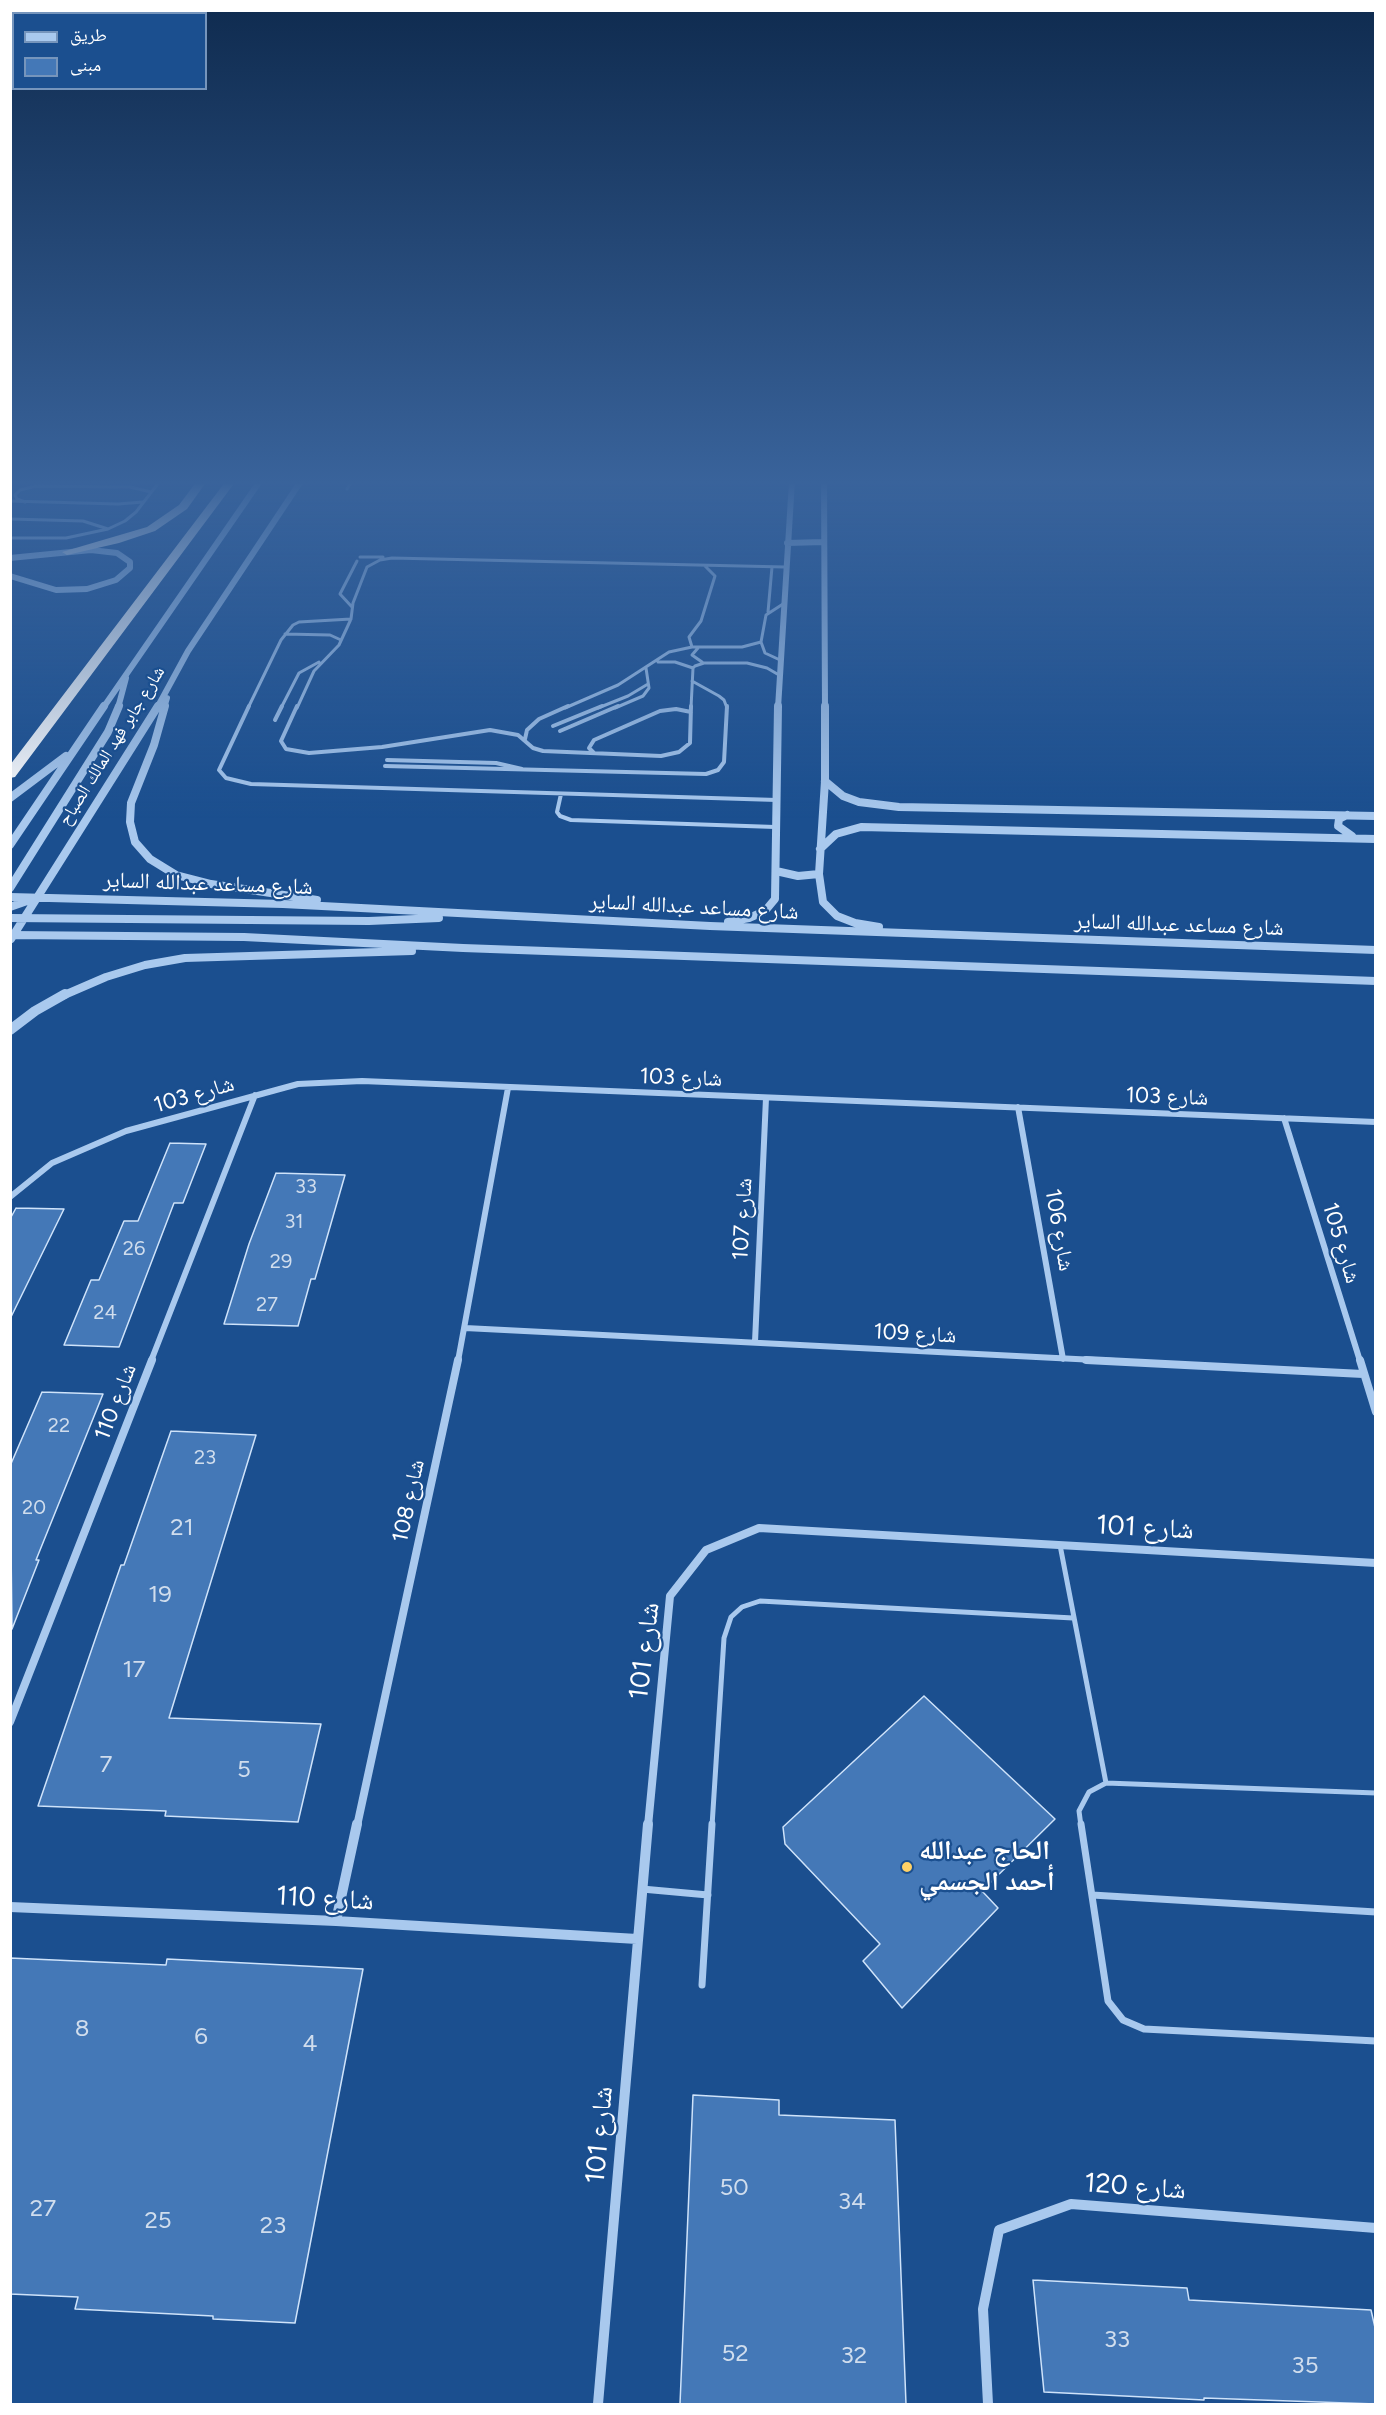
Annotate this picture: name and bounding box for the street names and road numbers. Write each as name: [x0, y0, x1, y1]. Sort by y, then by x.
street label: شارع جابر فهد المالك الصباح: [54, 662, 170, 830]
street label: شارع مساعد عبدالله الساير: [103, 867, 313, 901]
street label: شارع مساعد عبدالله الساير: [589, 888, 799, 926]
street label: شارع مساعد عبدالله الساير: [1074, 908, 1284, 942]
street label: شارع 103: [639, 1063, 723, 1093]
street label: شارع 103: [151, 1071, 237, 1119]
street label: شارع 103: [1125, 1082, 1209, 1112]
street label: شارع 107: [728, 1177, 758, 1261]
street label: شارع 106: [1039, 1187, 1079, 1273]
street label: شارع 105: [1316, 1199, 1366, 1287]
street label: شارع 109: [873, 1319, 957, 1349]
street label: شارع 110: [89, 1360, 143, 1444]
street label: شارع 108: [387, 1457, 431, 1545]
street label: شارع 101: [1095, 1509, 1195, 1547]
street label: شارع 101: [623, 1601, 667, 1701]
street label: شارع 110: [275, 1880, 375, 1918]
street label: شارع 101: [580, 2085, 620, 2185]
street label: شارع 120: [1083, 2167, 1187, 2207]

